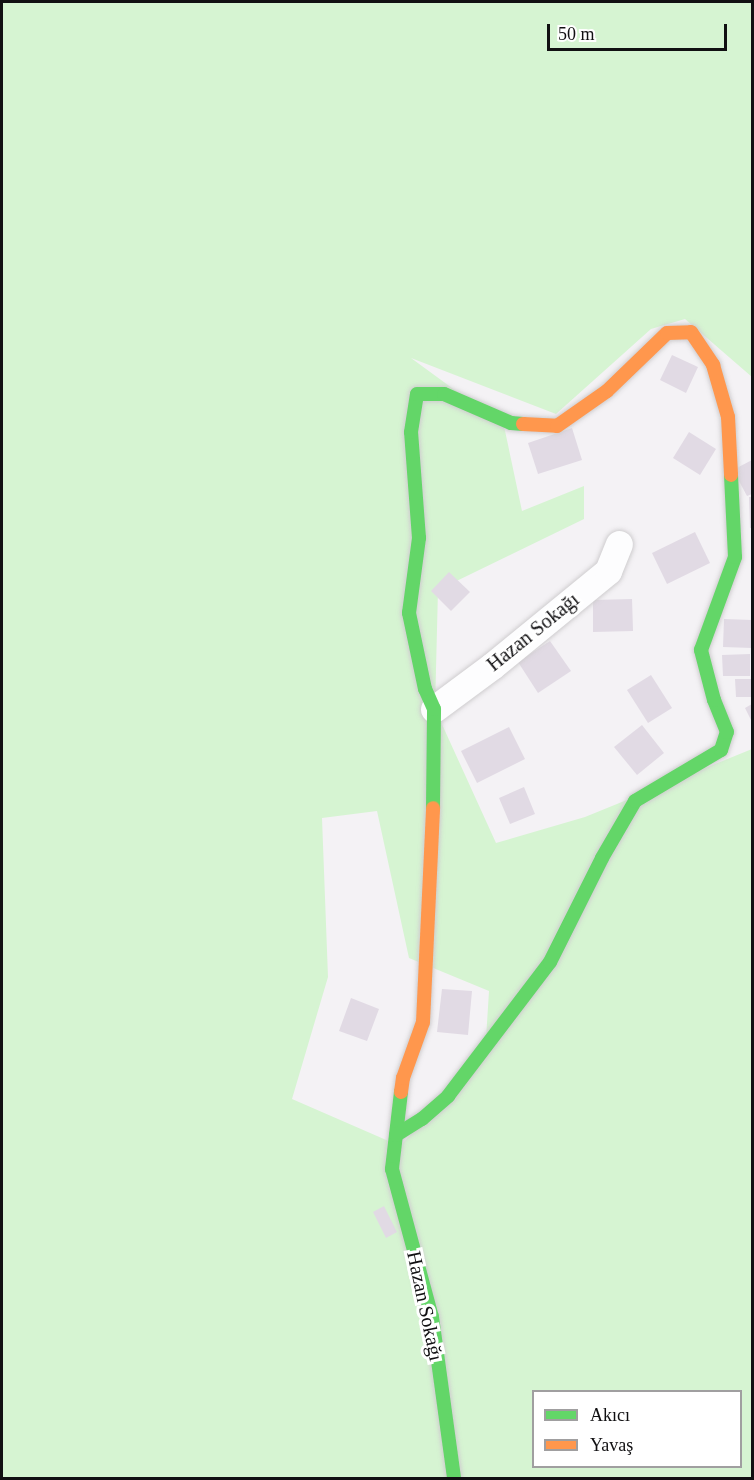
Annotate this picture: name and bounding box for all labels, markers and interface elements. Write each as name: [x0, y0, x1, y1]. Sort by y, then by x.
scale bar: [550, 12, 730, 50]
text: 50 m: [558, 24, 595, 44]
street label: Hazan Sokağı: [482, 588, 584, 676]
street label: Hazan Sokağı: [402, 1249, 448, 1363]
legend: [532, 1390, 742, 1468]
text: Akıcı: [590, 1405, 630, 1425]
text: Yavaş: [590, 1435, 633, 1455]

